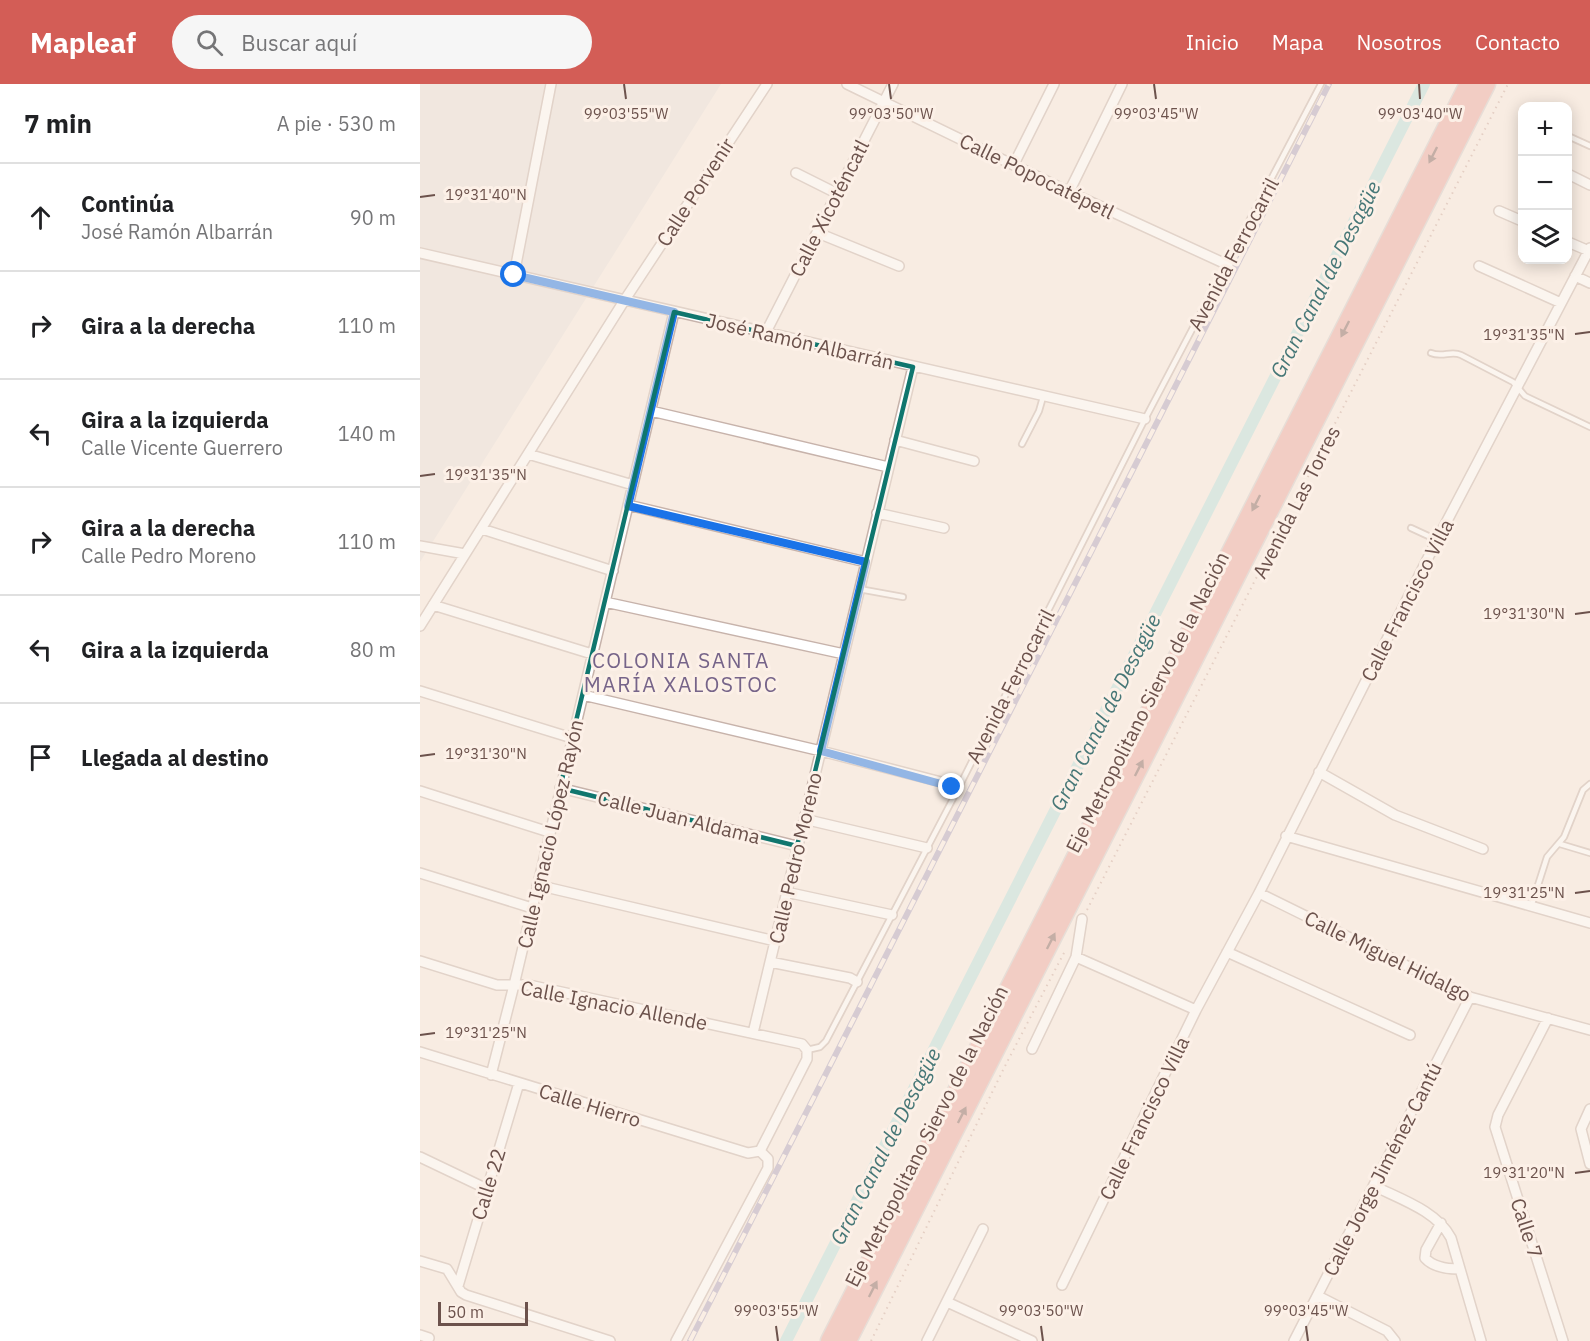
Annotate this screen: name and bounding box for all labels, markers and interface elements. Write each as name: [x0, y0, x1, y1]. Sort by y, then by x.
search box: [172, 15, 592, 69]
text: Mapleaf: [30, 24, 136, 61]
icon: search: [193, 26, 226, 59]
text: Buscar aquí: [241, 28, 357, 57]
text: Inicio: [1186, 28, 1239, 56]
text: Mapa: [1272, 28, 1324, 56]
text: Nosotros: [1357, 28, 1442, 56]
text: Contacto: [1475, 28, 1560, 56]
map controls: [1518, 102, 1572, 264]
button: +: [1518, 102, 1572, 156]
text: 99°03'55"W: [584, 104, 669, 123]
text: 99°03'50"W: [849, 104, 934, 123]
text: 99°03'45"W: [1114, 104, 1199, 123]
text: 99°03'40"W: [1378, 104, 1463, 123]
text: 7 min: [24, 106, 92, 140]
text: A pie · 530 m: [277, 110, 396, 137]
street label: Calle Popocatépetl: [955, 127, 1119, 225]
street label: Calle Porvenir: [650, 132, 740, 252]
street label: Calle Xicoténcatl: [783, 135, 875, 281]
one-way arrow: [1428, 147, 1438, 164]
button: −: [1518, 156, 1572, 210]
street label: Avenida Ferrocarril: [1181, 173, 1285, 335]
water label: Gran Canal de Desagüe: [1263, 176, 1387, 382]
text: 19°31'40"N: [445, 185, 527, 204]
text: Continúa: [81, 189, 174, 218]
icon: ahead: [24, 201, 57, 234]
text: 90 m: [350, 204, 396, 231]
button: layers: [1518, 210, 1572, 264]
text: José Ramón Albarrán: [81, 218, 273, 245]
route start: [500, 261, 526, 287]
street label: José Ramón Albarrán: [703, 306, 897, 376]
icon: right: [24, 309, 57, 342]
text: Gira a la derecha: [81, 311, 255, 340]
text: 110 m: [338, 312, 396, 339]
one-way arrow: [1340, 320, 1349, 337]
text: 19°31'35"N: [1483, 325, 1565, 344]
text: Gira a la izquierda: [81, 405, 269, 434]
icon: left: [24, 417, 57, 450]
text: 140 m: [338, 420, 396, 447]
street label: Avenida Las Torres: [1246, 421, 1346, 583]
text: Calle Vicente Guerrero: [81, 434, 283, 461]
text: 19°31'35"N: [445, 465, 527, 484]
one-way arrow: [1251, 494, 1261, 511]
text: Gira a la derecha: [81, 513, 255, 542]
street label: Calle Francisco Villa: [1354, 514, 1460, 686]
icon: right: [24, 525, 57, 558]
text: 110 m: [338, 528, 396, 555]
text: Calle Pedro Moreno: [81, 542, 256, 569]
street label: Eje Metropolitano Siervo de la Nación: [1059, 547, 1235, 857]
street label: Avenida Ferrocarril: [959, 604, 1061, 768]
text: 19°31'30"N: [1483, 604, 1565, 623]
water label: Gran Canal de Desagüe: [1043, 609, 1167, 815]
icon: left: [24, 633, 57, 666]
text: Gira a la izquierda: [81, 635, 269, 664]
text: 80 m: [350, 636, 396, 663]
district label: COLONIA SANTA MARÍA XALOSTOC: [584, 646, 778, 698]
street label: Calle Ignacio López Rayón: [510, 717, 590, 951]
icon: arrive: [24, 741, 57, 774]
text: Llegada al destino: [81, 743, 269, 772]
text: 19°31'30"N: [445, 744, 527, 763]
one-way arrow: [1134, 759, 1144, 776]
street label: Calle Pedro Moreno: [762, 770, 828, 946]
route end: [938, 773, 964, 799]
street label: Calle Juan Aldama: [595, 784, 763, 850]
text: 19°31'25"N: [1483, 883, 1565, 902]
street label: Calle Miguel Hidalgo: [1300, 904, 1476, 1008]
one-way arrow: [1046, 933, 1055, 950]
street label: Calle Ignacio Allende: [518, 974, 710, 1036]
street label: Eje Metropolitano Siervo de la Nación: [838, 981, 1014, 1291]
text: 19°31'25"N: [445, 1023, 527, 1042]
street label: Calle Francisco Villa: [1093, 1031, 1195, 1204]
water label: Gran Canal de Desagüe: [823, 1043, 947, 1249]
street label: Calle Jorge Jiménez Cantú: [1316, 1057, 1448, 1281]
street label: Calle Hierro: [536, 1077, 644, 1133]
one-way arrow: [957, 1107, 967, 1124]
street label: Calle 22: [464, 1145, 512, 1223]
text: 19°31'20"N: [1483, 1163, 1565, 1182]
street label: Calle 7: [1505, 1195, 1549, 1261]
one-way arrow: [868, 1280, 878, 1298]
scale bar: [438, 1299, 528, 1326]
text: 99°03'55"W: [734, 1301, 819, 1320]
text: 99°03'50"W: [999, 1301, 1084, 1320]
text: 99°03'45"W: [1264, 1301, 1349, 1320]
text: 50 m: [447, 1302, 484, 1322]

